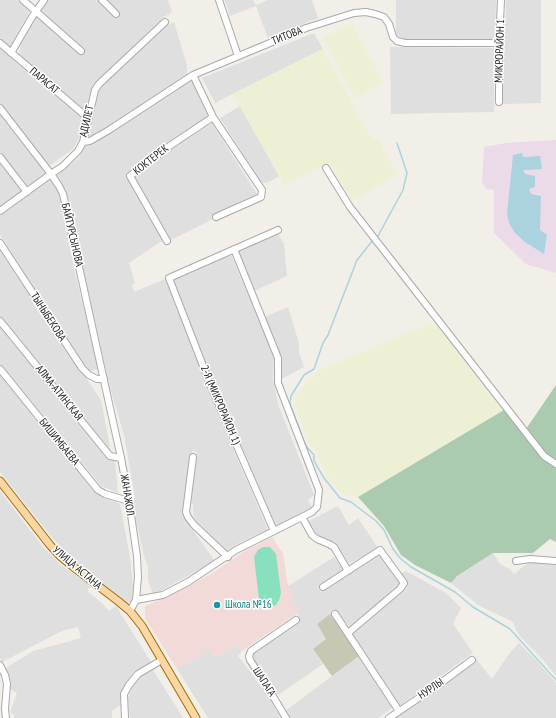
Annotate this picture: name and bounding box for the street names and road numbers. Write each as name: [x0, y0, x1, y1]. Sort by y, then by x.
street label: МИКРОРАЙОН 1: [492, 19, 508, 83]
street label: ТИТОВА: [270, 24, 304, 48]
street label: ПАРАСАТ: [26, 65, 62, 97]
street label: АДИЛЕТ: [77, 104, 97, 138]
street label: КОКТЕРЕК: [131, 142, 171, 178]
street label: БАЙТУРСЫНОВА: [58, 202, 86, 268]
street label: ТЫНЫБЕКОВА: [27, 290, 69, 344]
street label: АЛМА-АТИНСКАЯ: [33, 363, 85, 423]
street label: 2-Я (МИКРОРАЙОН 1): [197, 363, 243, 447]
street label: БИШИМБАЕВА: [36, 416, 82, 468]
street label: ЖАНАЖОЛ: [117, 473, 137, 517]
street label: УЛИЦА АСТАНА: [50, 544, 104, 592]
street label: ШАПАГА: [250, 665, 278, 699]
street label: НУРЛЫ: [416, 676, 446, 702]

